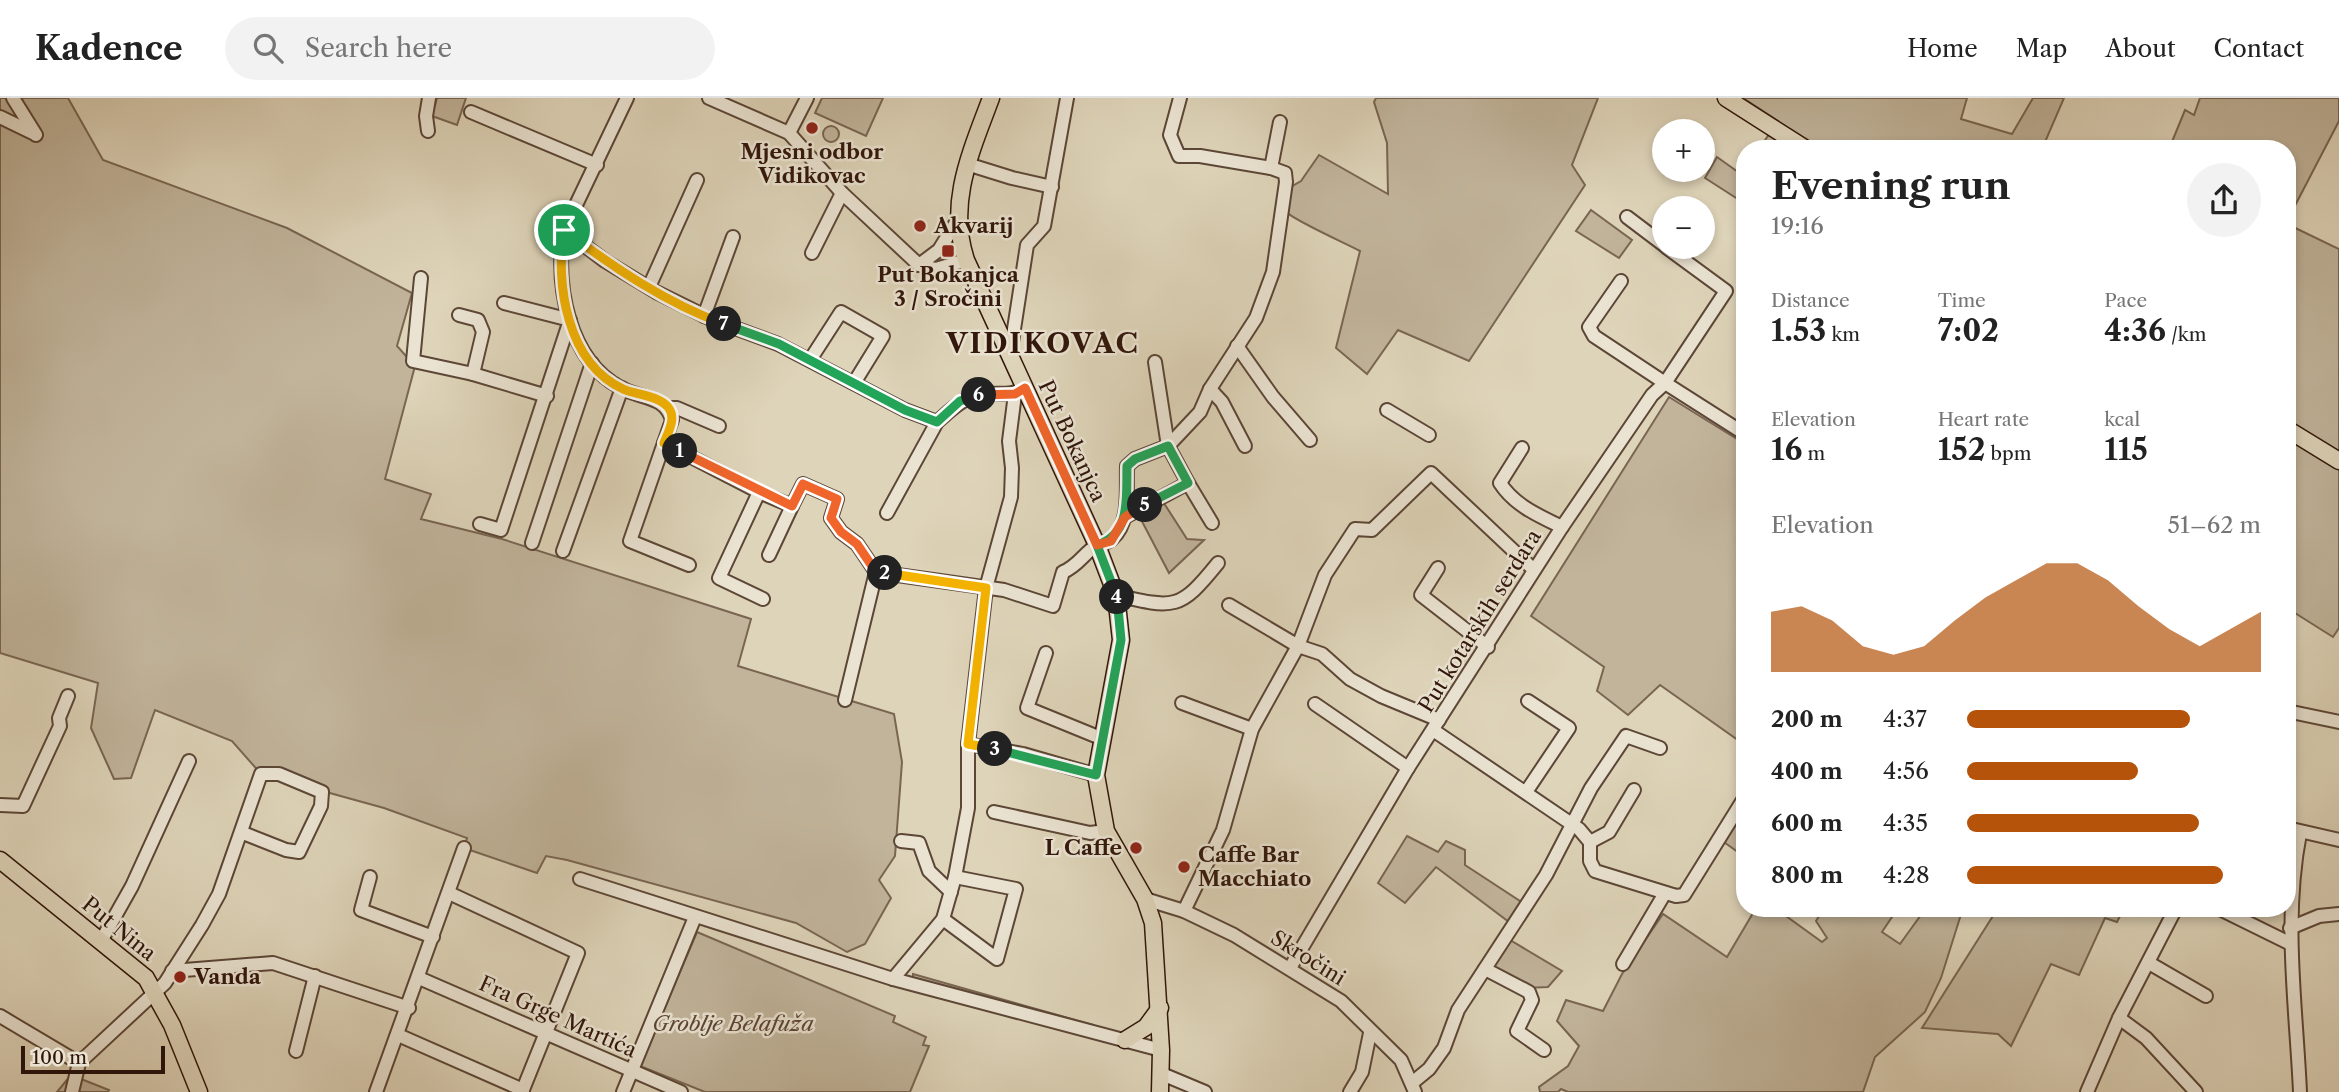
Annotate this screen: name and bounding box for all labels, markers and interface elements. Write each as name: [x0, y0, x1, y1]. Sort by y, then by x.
search box: [225, 17, 715, 80]
text: Kadence: [35, 28, 183, 69]
icon: search: [249, 29, 287, 67]
text: Search here: [305, 32, 452, 64]
text: Home: [1907, 34, 1978, 63]
text: Map: [2016, 34, 2067, 63]
text: About: [2105, 34, 2176, 63]
text: Contact: [2214, 34, 2304, 63]
map controls: [1652, 119, 1715, 259]
button: +: [1652, 119, 1715, 182]
marker: Mjesni odbor Vidikovac: [804, 120, 820, 136]
place label: Mjesni odbor Vidikovac: [740, 139, 884, 188]
text: Evening run: [1771, 162, 2011, 209]
button: share: [2187, 163, 2261, 237]
button: −: [1652, 196, 1715, 259]
pin: [534, 200, 594, 260]
icon: arrive: [545, 211, 583, 249]
text: 19:16: [1771, 212, 1824, 240]
place label: Akvarij: [933, 213, 1013, 238]
marker: Akvarij: [912, 218, 928, 234]
marker: Put Bokanjca 3 / Sročini: [940, 243, 956, 259]
place label: Put Bokanjca 3 / Sročini: [877, 262, 1020, 311]
text: Distance: [1771, 289, 1850, 312]
text: Time: [1938, 289, 1986, 312]
text: Pace: [2104, 289, 2147, 312]
pin: 7: [706, 306, 742, 342]
text: 7: [719, 312, 728, 335]
text: 1.53: [1771, 312, 1826, 349]
text: 7:02: [1938, 312, 1999, 349]
text: 4:36: [2104, 312, 2166, 349]
text: km: [1826, 323, 1860, 346]
text: /km: [2166, 323, 2206, 346]
district label: VIDIKOVAC: [945, 326, 1140, 360]
street label: Put Bokanjca: [1033, 376, 1112, 506]
pin: 6: [962, 378, 996, 412]
text: 6: [973, 383, 984, 406]
text: Elevation: [1771, 408, 1856, 431]
text: Heart rate: [1938, 408, 2029, 431]
text: kcal: [2104, 408, 2140, 431]
text: 16: [1771, 431, 1802, 468]
text: 152: [1938, 431, 1985, 468]
text: 115: [2104, 431, 2148, 468]
pin: 1: [662, 434, 698, 468]
text: 1: [675, 439, 684, 462]
text: m: [1802, 442, 1825, 465]
text: bpm: [1985, 442, 2031, 465]
pin: 5: [1128, 488, 1162, 522]
text: 5: [1139, 493, 1150, 516]
text: Elevation: [1771, 511, 1874, 539]
text: 51–62 m: [2168, 511, 2261, 539]
street label: Put kotarskih serdara: [1413, 524, 1547, 717]
pin: 2: [868, 556, 903, 590]
text: 2: [879, 561, 890, 584]
pin: 4: [1100, 580, 1134, 614]
text: 4: [1111, 585, 1122, 608]
text: 200 m: [1771, 705, 1843, 733]
text: 4:37: [1883, 705, 1927, 733]
pin: 3: [978, 732, 1012, 766]
text: 3: [989, 737, 1000, 760]
text: 400 m: [1771, 757, 1843, 785]
text: 4:56: [1883, 757, 1929, 785]
text: 600 m: [1771, 809, 1843, 837]
text: 4:35: [1883, 809, 1928, 837]
place label: L Caffe: [1045, 835, 1122, 860]
marker: L Caffe: [1128, 840, 1144, 856]
place label: Caffe Bar Macchiato: [1198, 842, 1311, 891]
marker: Caffe Bar Macchiato: [1176, 859, 1192, 875]
text: 800 m: [1771, 861, 1843, 889]
text: 4:28: [1883, 861, 1930, 889]
street label: Put Nina: [77, 891, 162, 966]
street label: Skročini: [1266, 925, 1350, 990]
place label: Vanda: [193, 964, 262, 989]
marker: Vanda: [172, 969, 188, 985]
street label: Fra Grge Martića: [476, 971, 642, 1063]
park label: Groblje Belafuža: [652, 1011, 814, 1036]
scale bar: [21, 1043, 164, 1075]
text: 100 m: [32, 1046, 87, 1069]

